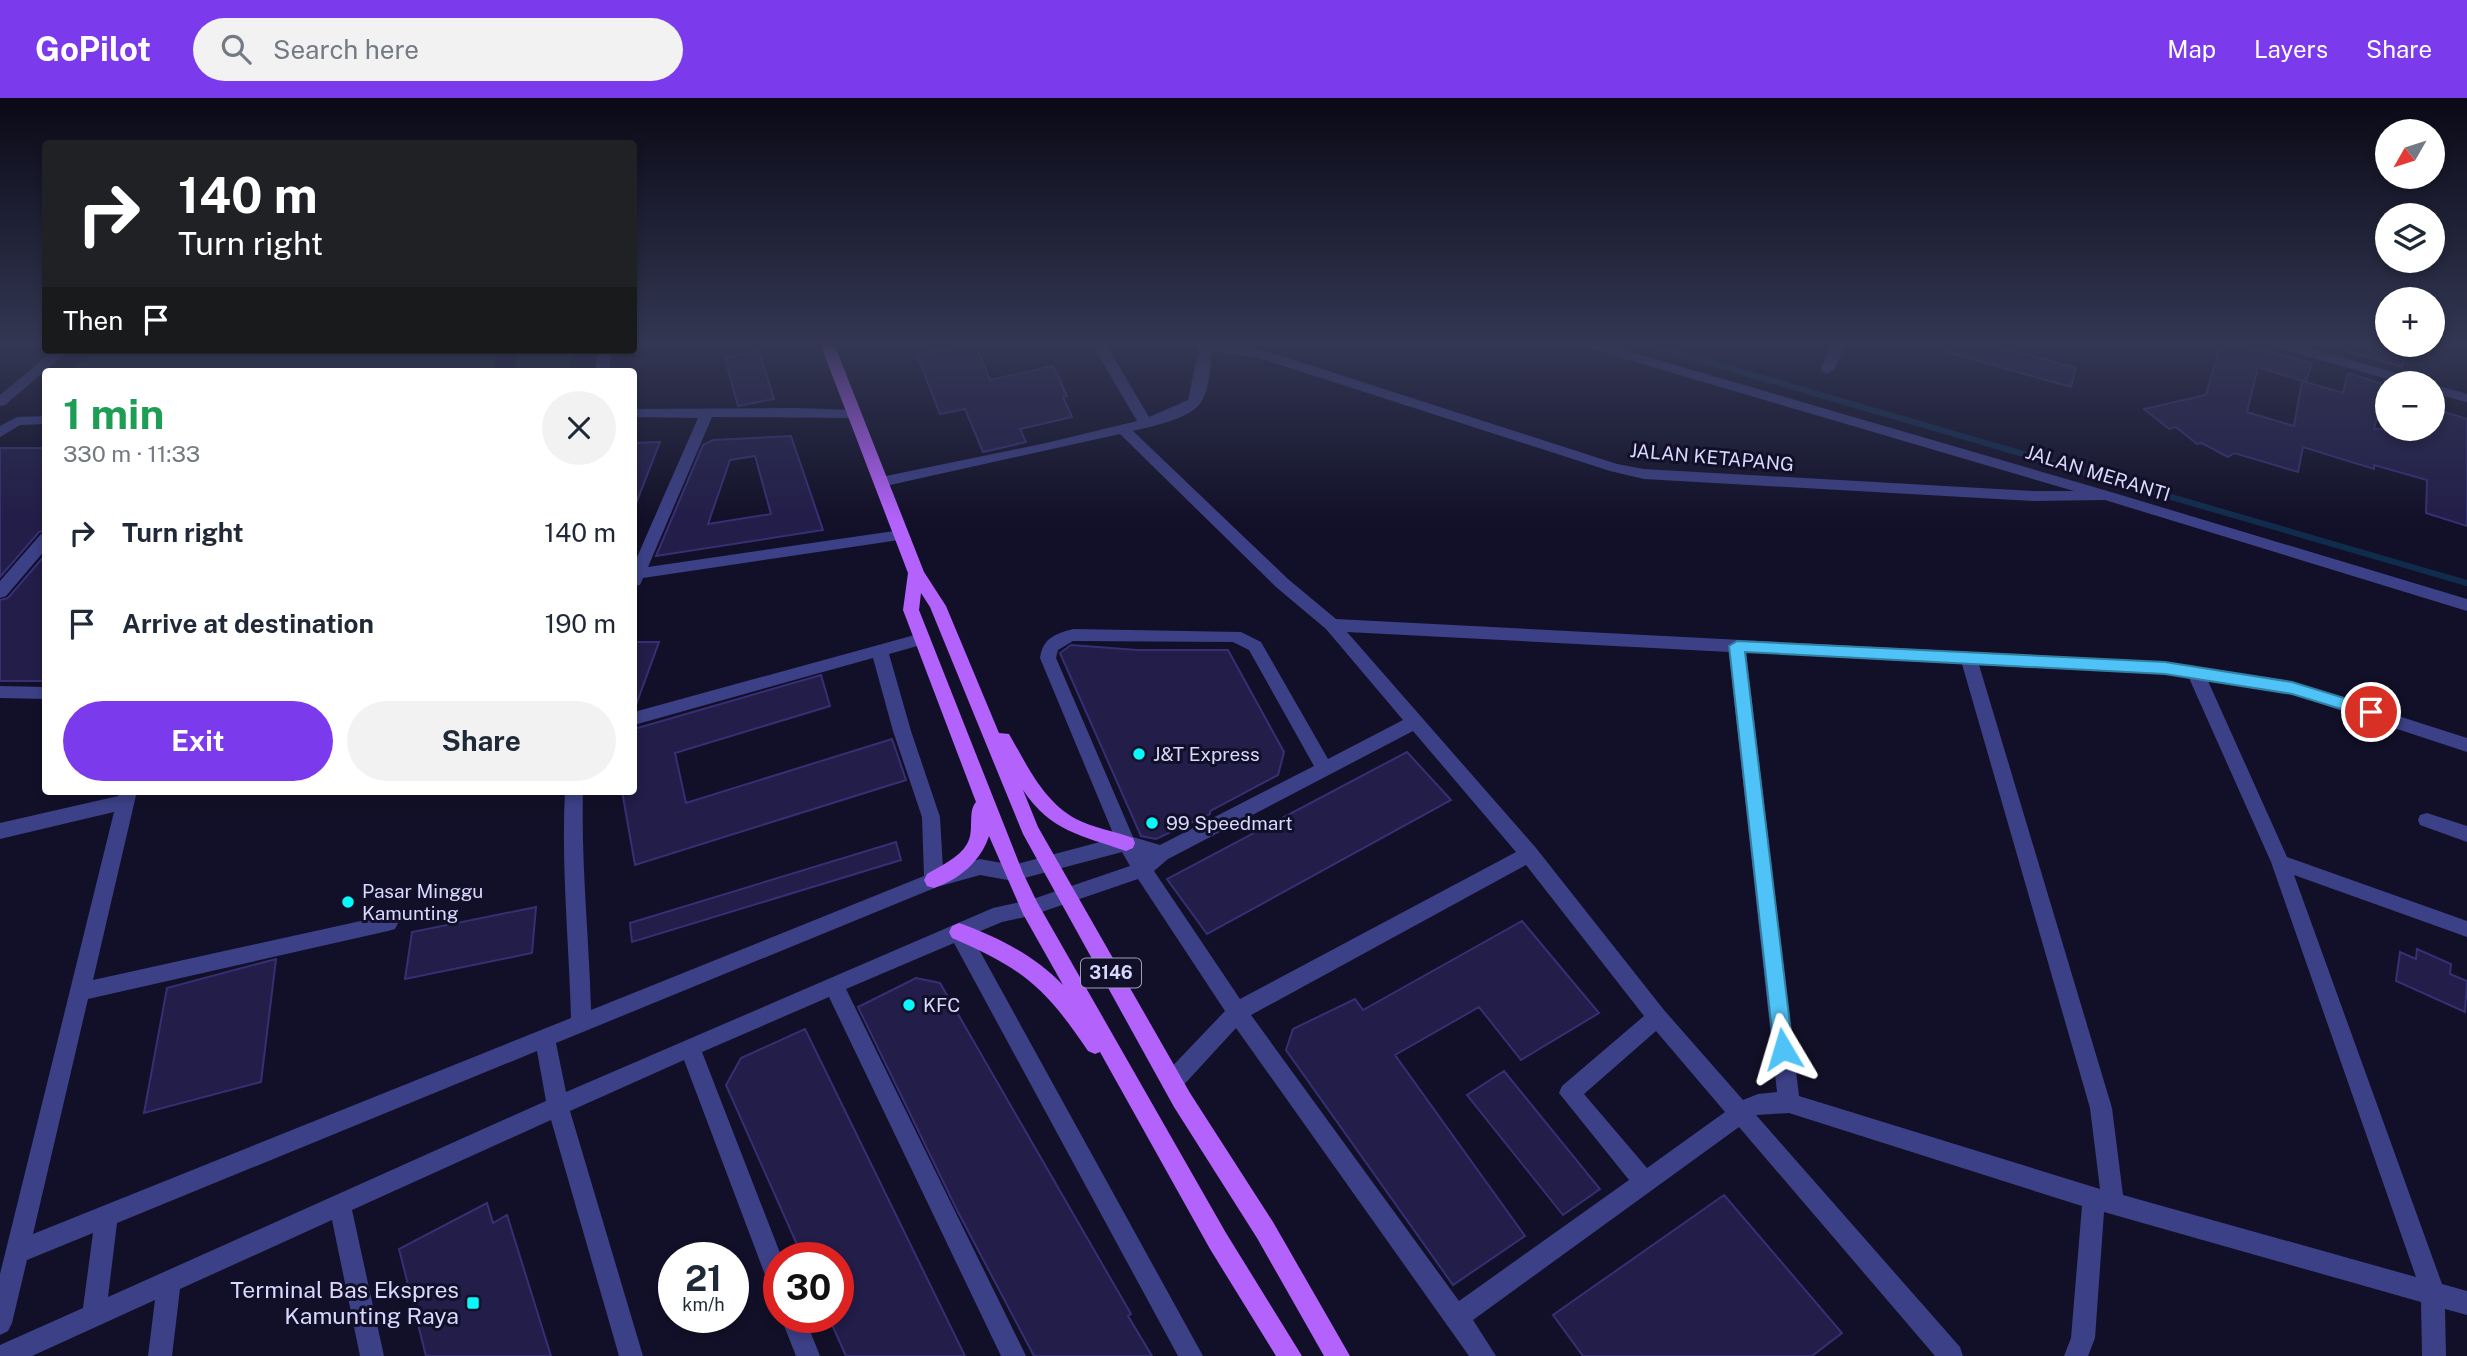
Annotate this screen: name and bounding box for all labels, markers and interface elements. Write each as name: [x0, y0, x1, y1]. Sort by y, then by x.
search box: [193, 18, 683, 81]
text: GoPilot: [35, 30, 151, 68]
icon: search: [217, 30, 255, 68]
text: Search here: [273, 34, 419, 65]
text: Map: [2167, 35, 2216, 63]
text: Layers: [2254, 35, 2328, 63]
text: Share: [2366, 35, 2432, 63]
north arrow: [2375, 119, 2445, 189]
map controls: [2375, 119, 2445, 441]
text: 140 m: [178, 166, 318, 224]
icon: right: [63, 168, 154, 259]
button: layers: [2375, 203, 2445, 273]
text: Turn right: [178, 225, 323, 262]
button: +: [2375, 287, 2445, 357]
icon: arrive: [137, 301, 175, 339]
text: Then: [63, 305, 123, 336]
button: −: [2375, 371, 2445, 441]
text: 1 min: [63, 389, 164, 438]
button: close: [542, 391, 616, 465]
street label: JALAN KETAPANG: [1629, 439, 1795, 475]
text: 330 m · 11:33: [63, 440, 200, 467]
street label: JALAN MERANTI: [2023, 441, 2173, 505]
icon: right: [63, 514, 101, 552]
text: Turn right: [122, 517, 244, 548]
text: 140 m: [544, 517, 616, 548]
icon: arrive: [63, 605, 101, 643]
text: Arrive at destination: [122, 608, 374, 639]
text: 190 m: [545, 608, 616, 639]
pin: [2341, 682, 2401, 742]
icon: arrive: [2352, 693, 2390, 731]
button: Exit: [63, 701, 333, 781]
button: Share: [347, 701, 616, 781]
place label: J&T Express: [1153, 743, 1260, 765]
marker: J&T Express: [1131, 746, 1147, 762]
place label: 99 Speedmart: [1166, 812, 1293, 834]
marker: 99 Speedmart: [1144, 815, 1160, 831]
place label: Pasar Minggu Kamunting: [362, 880, 483, 924]
marker: Pasar Minggu Kamunting: [340, 894, 356, 910]
road number: 3146: [1081, 958, 1141, 988]
place label: KFC: [923, 994, 960, 1016]
marker: KFC: [901, 997, 917, 1013]
position arrow: [1746, 1012, 1820, 1086]
speed limit sign: 30: [763, 1242, 854, 1333]
text: 21: [685, 1258, 722, 1299]
place label: Terminal Bas Ekspres Kamunting Raya: [230, 1276, 459, 1329]
text: km/h: [682, 1294, 725, 1315]
marker: Terminal Bas Ekspres Kamunting Raya: [465, 1295, 481, 1311]

